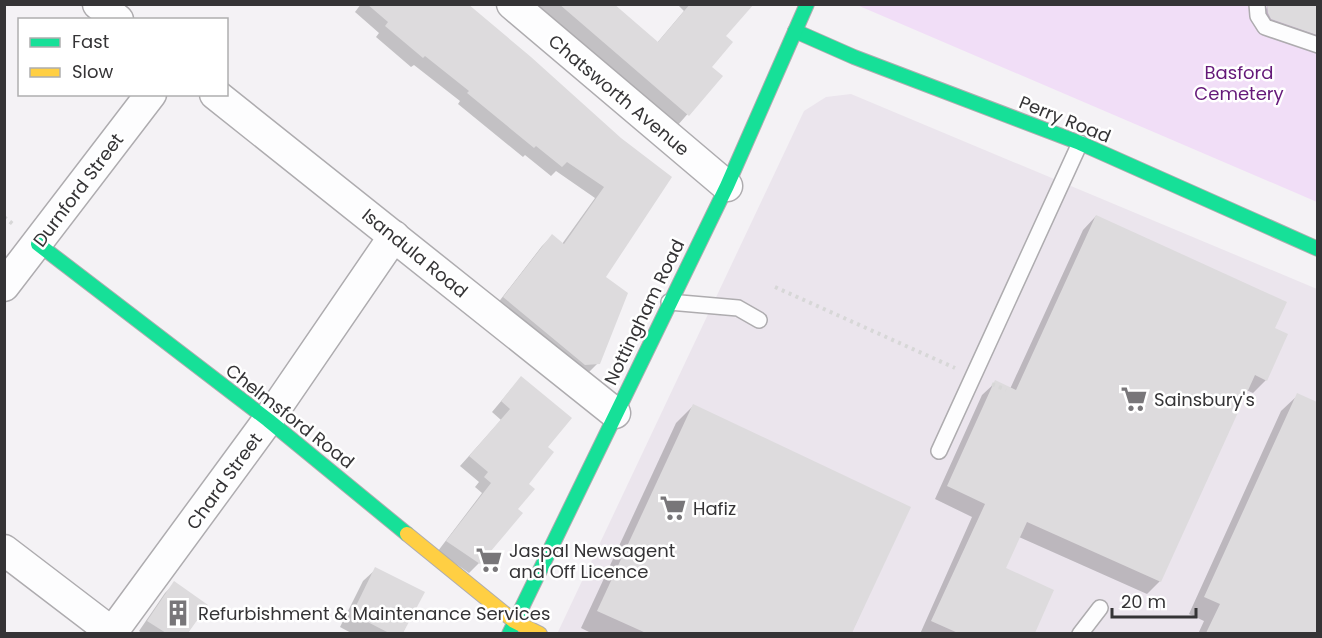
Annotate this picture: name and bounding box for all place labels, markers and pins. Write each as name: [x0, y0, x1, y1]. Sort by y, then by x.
supermarket icon: Sainsbury's: [1119, 384, 1149, 414]
place label: Sainsbury's: [1154, 387, 1255, 412]
supermarket icon: Hafiz: [658, 493, 688, 523]
place label: Hafiz: [693, 496, 736, 521]
place label: Jaspal Newsagent and Off Licence: [509, 538, 675, 584]
supermarket icon: Jaspal Newsagent and Off Licence: [474, 545, 504, 575]
building icon: Refurbishment & Maintenance Services: [163, 598, 193, 628]
place label: Refurbishment & Maintenance Services: [198, 601, 550, 626]

